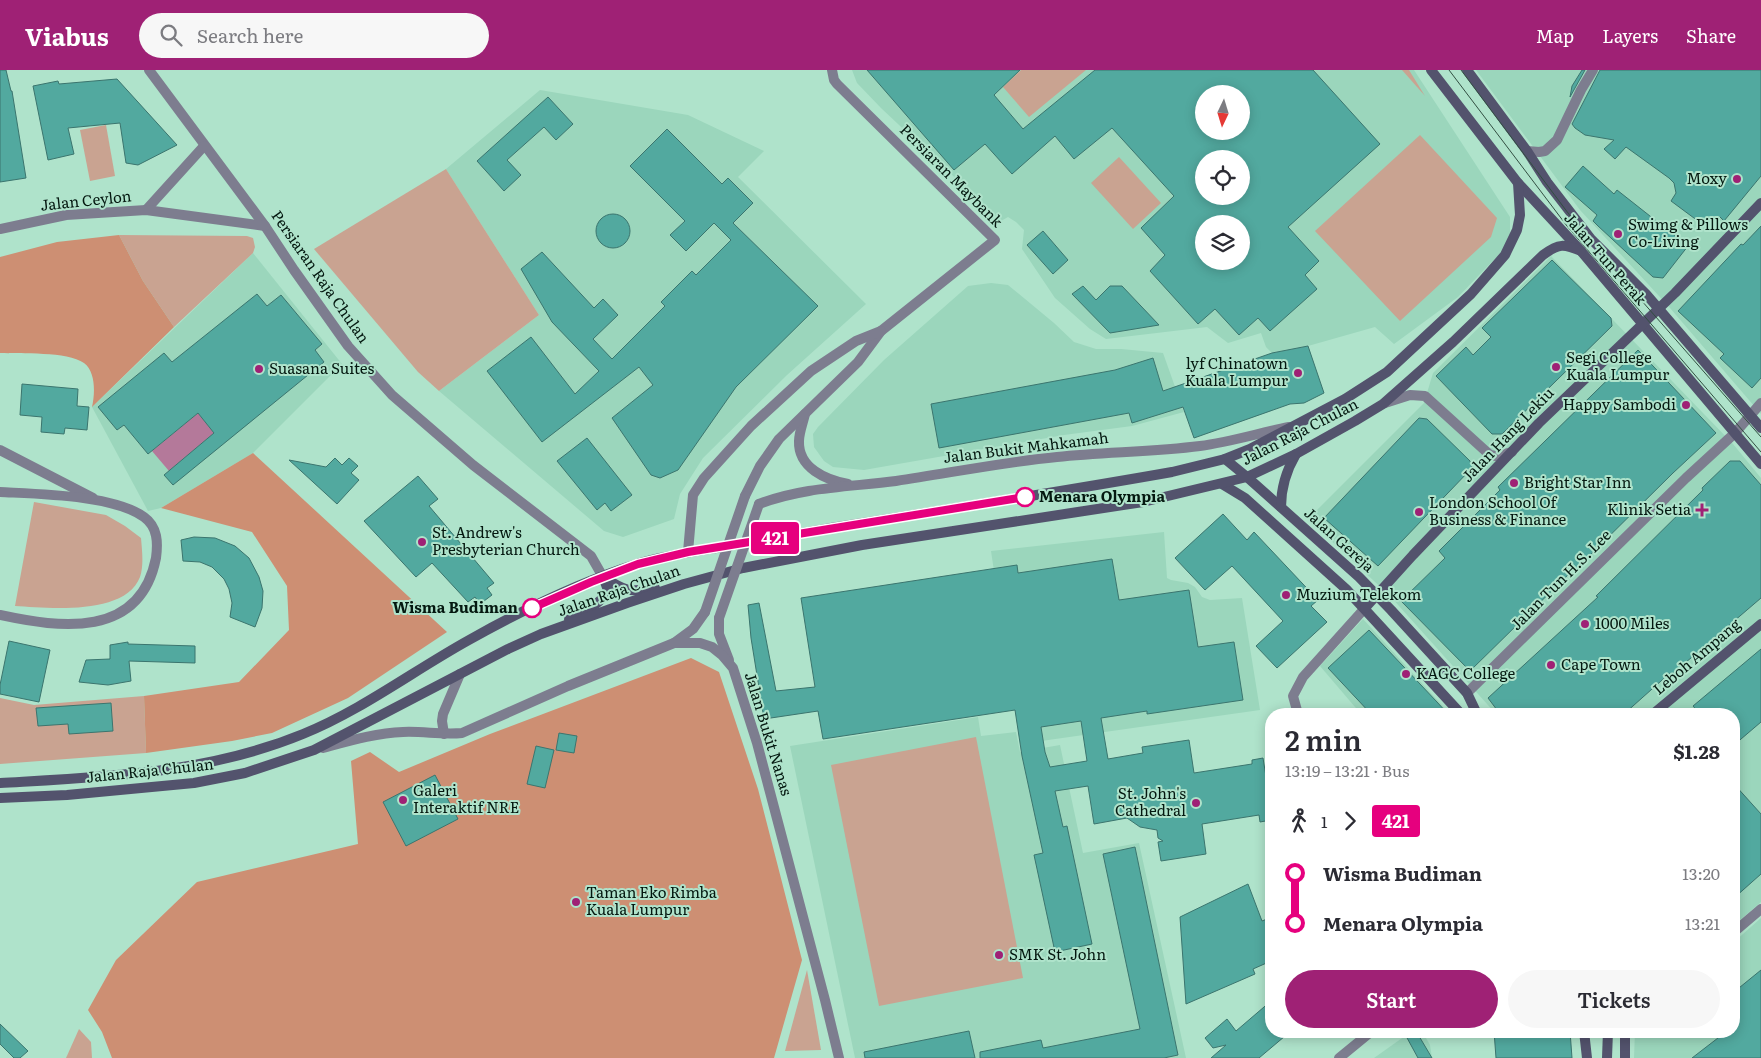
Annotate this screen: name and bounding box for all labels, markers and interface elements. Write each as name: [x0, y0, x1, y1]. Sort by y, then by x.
search box: [139, 13, 489, 58]
text: Viabus: [25, 18, 109, 53]
icon: search: [157, 21, 185, 49]
text: Search here: [197, 21, 303, 49]
text: Map: [1536, 22, 1574, 49]
text: Layers: [1602, 22, 1658, 49]
text: Share: [1686, 22, 1736, 49]
north arrow: [1195, 85, 1250, 140]
map controls: [1195, 85, 1250, 270]
street label: Persiaran Maybank: [895, 118, 1010, 232]
button: locate: [1195, 150, 1250, 205]
place label: Moxy: [1687, 166, 1727, 189]
marker: Moxy: [1731, 173, 1743, 185]
street label: Jalan Ceylon: [39, 183, 133, 216]
street label: Persiaran Raja Chulan: [267, 205, 376, 347]
street label: Jalan Tun Perak: [1559, 207, 1653, 310]
place label: Swimg & Pillows Co-Living: [1628, 212, 1748, 252]
button: layers: [1195, 215, 1250, 270]
marker: Swimg & Pillows Co-Living: [1612, 228, 1624, 240]
place label: Segi College Kuala Lumpur: [1566, 345, 1669, 385]
place label: lyf Chinatown Kuala Lumpur: [1185, 351, 1288, 391]
place label: Suasana Suites: [269, 356, 374, 379]
marker: Segi College Kuala Lumpur: [1550, 361, 1562, 373]
marker: Suasana Suites: [253, 363, 265, 375]
marker: lyf Chinatown Kuala Lumpur: [1292, 367, 1304, 379]
street label: Jalan Hang Lekiu: [1455, 381, 1559, 487]
street label: Jalan Raja Chulan: [1237, 391, 1362, 470]
place label: Happy Sambodi: [1563, 392, 1676, 415]
marker: Happy Sambodi: [1680, 399, 1692, 411]
street label: Jalan Bukit Mahkamah: [942, 425, 1110, 468]
place label: Bright Star Inn: [1524, 470, 1631, 493]
marker: Bright Star Inn: [1508, 477, 1520, 489]
place label: Menara Olympia: [1039, 484, 1166, 507]
marker: Menara Olympia: [1015, 487, 1035, 507]
place label: London School Of Business & Finance: [1429, 490, 1567, 530]
place label: Klinik Setia: [1607, 497, 1692, 520]
street label: Jalan Gereja: [1300, 501, 1381, 577]
marker: Klinik Setia: [1695, 503, 1709, 517]
marker: London School Of Business & Finance: [1413, 506, 1425, 518]
place label: St. Andrew's Presbyterian Church: [432, 520, 580, 560]
line badge: 421: [746, 522, 804, 554]
street label: Jalan Tun H.S. Lee: [1504, 523, 1616, 635]
text: 421: [761, 524, 789, 551]
marker: St. Andrew's Presbyterian Church: [416, 536, 428, 548]
street label: Jalan Raja Chulan: [554, 558, 683, 621]
place label: Muzium Telekom: [1296, 582, 1422, 605]
marker: Muzium Telekom: [1280, 589, 1292, 601]
place label: Wisma Budiman: [392, 595, 519, 618]
marker: Wisma Budiman: [522, 598, 542, 618]
place label: 1000 Miles: [1595, 611, 1669, 634]
street label: Leboh Ampang: [1647, 612, 1745, 699]
marker: 1000 Miles: [1579, 618, 1591, 630]
place label: Cape Town: [1561, 652, 1641, 675]
marker: Cape Town: [1545, 659, 1557, 671]
place label: KAGC College: [1416, 661, 1516, 684]
marker: KAGC College: [1400, 668, 1412, 680]
street label: Jalan Bukit Nanas: [740, 669, 799, 798]
text: 2 min: [1285, 718, 1362, 760]
text: $1.28: [1673, 737, 1720, 765]
street label: Jalan Raja Chulan: [85, 751, 215, 788]
text: 13:19 – 13:21 · Bus: [1285, 758, 1409, 782]
place label: Galeri Interaktif NRE: [413, 778, 519, 818]
place label: St. John's Cathedral: [1115, 781, 1186, 821]
marker: Galeri Interaktif NRE: [397, 794, 409, 806]
marker: St. John's Cathedral: [1190, 797, 1202, 809]
icon: walk: [1285, 807, 1313, 835]
icon: forward: [1336, 807, 1364, 835]
text: 421: [1382, 807, 1410, 834]
text: 1: [1321, 809, 1328, 833]
text: Wisma Budiman: [1323, 859, 1482, 887]
text: 13:20: [1682, 861, 1720, 885]
place label: Taman Eko Rimba Kuala Lumpur: [586, 880, 718, 920]
marker: Taman Eko Rimba Kuala Lumpur: [570, 896, 582, 908]
text: Menara Olympia: [1323, 909, 1483, 937]
text: 13:21: [1685, 911, 1720, 935]
place label: SMK St. John: [1009, 942, 1106, 965]
marker: SMK St. John: [993, 949, 1005, 961]
button: Start: [1285, 970, 1498, 1028]
button: Tickets: [1508, 970, 1720, 1028]

